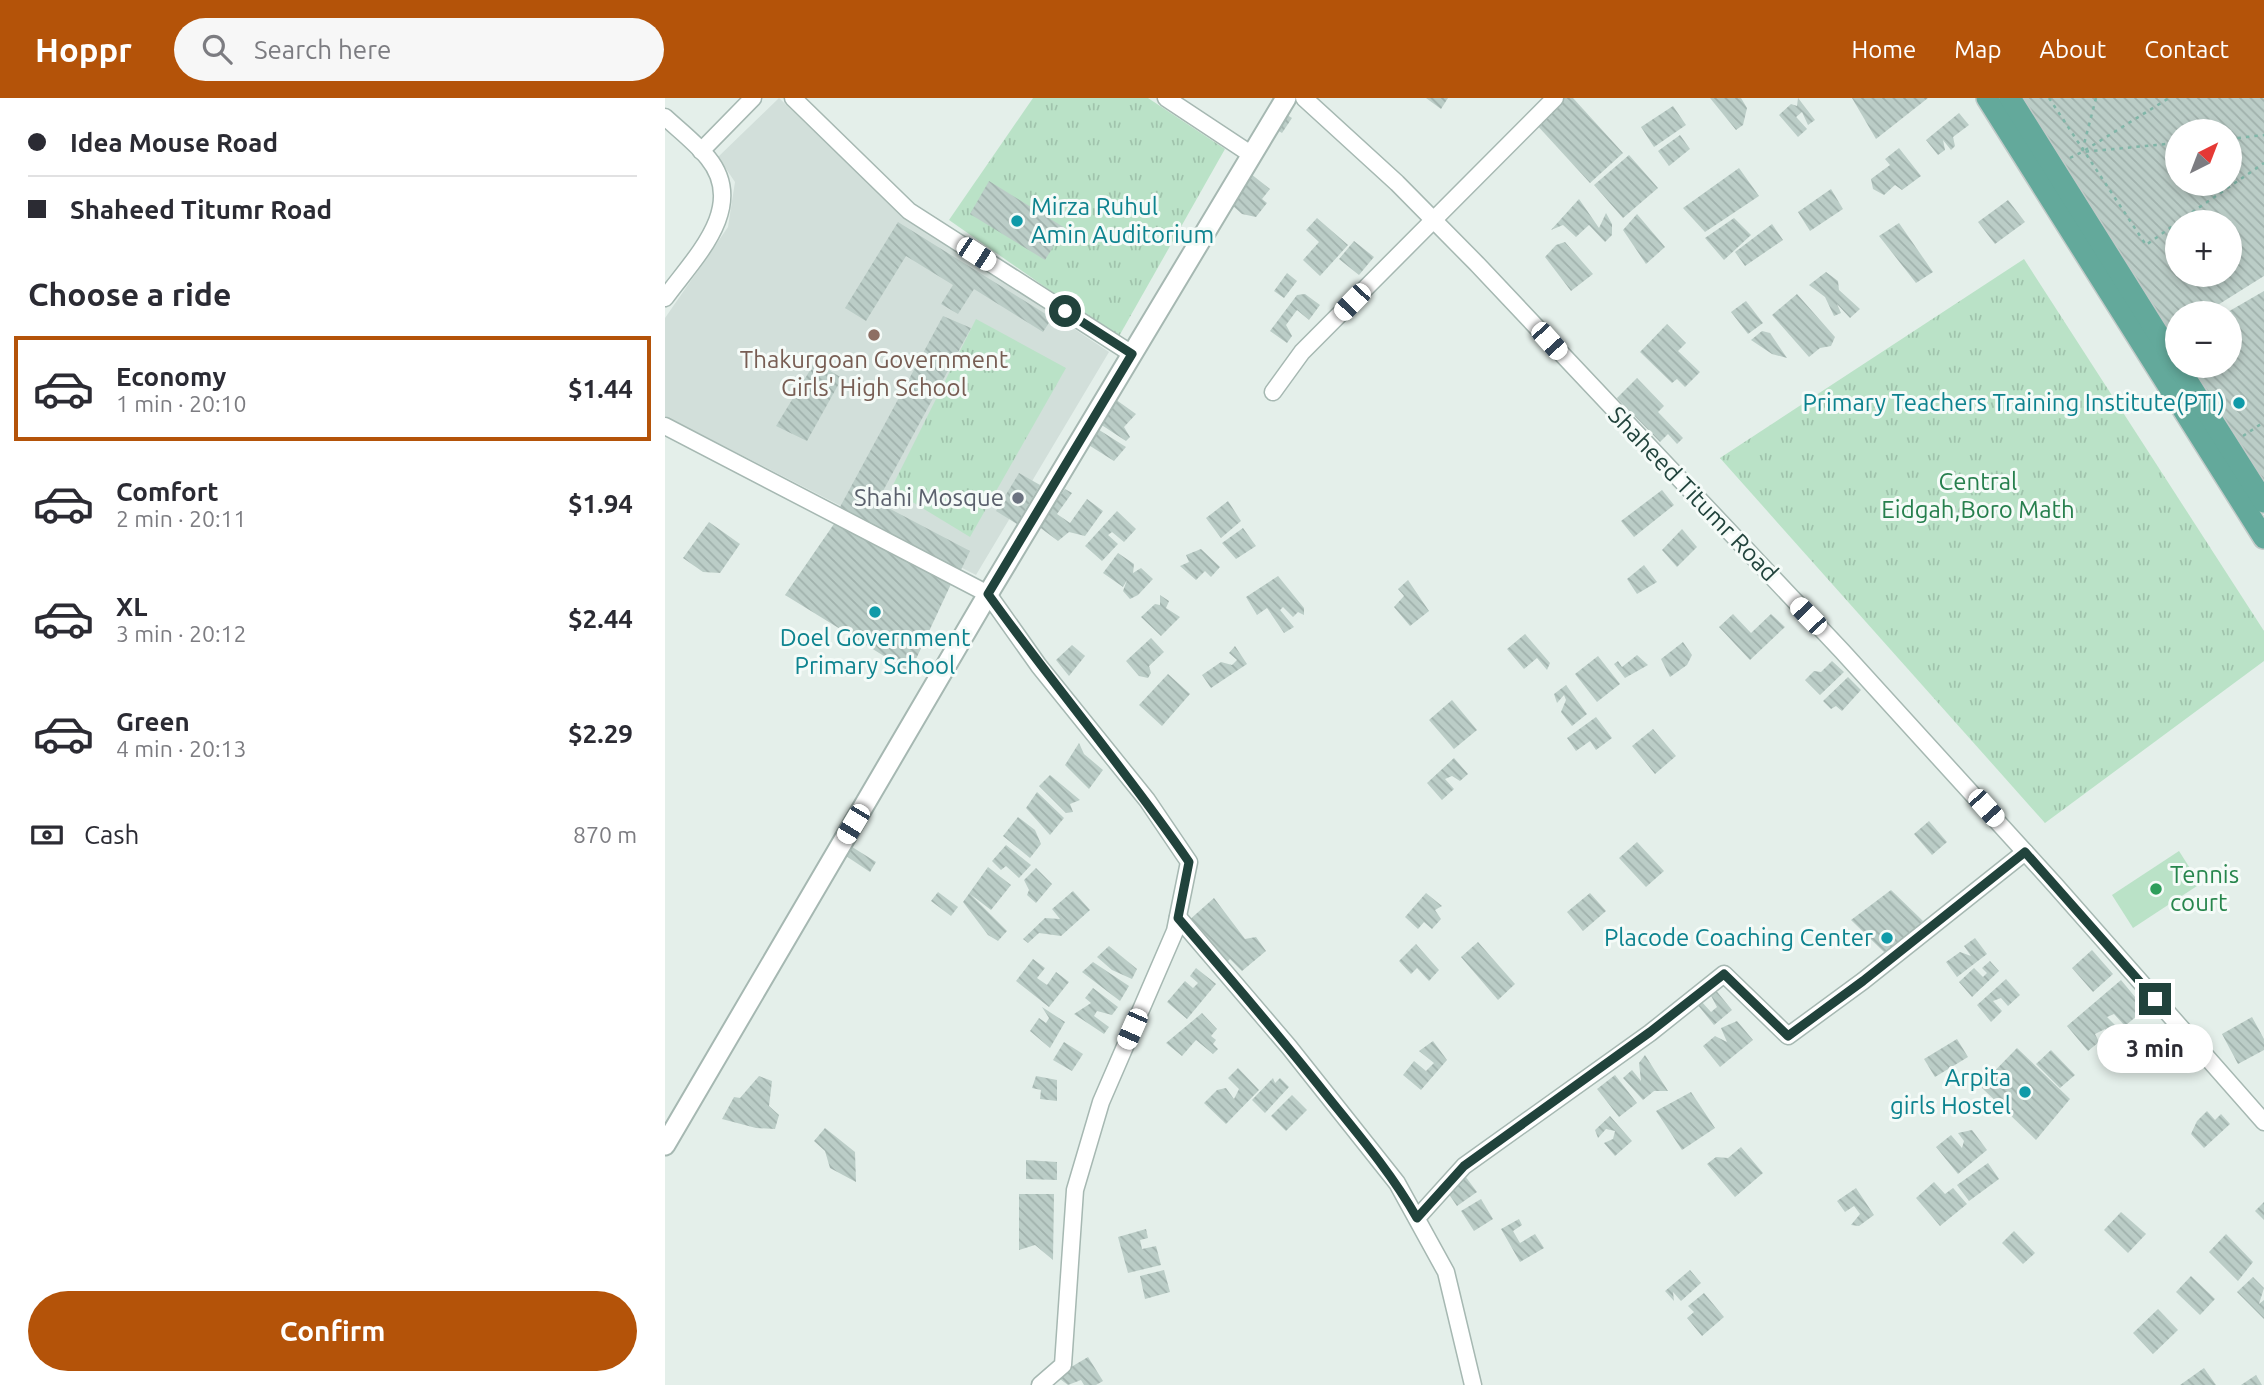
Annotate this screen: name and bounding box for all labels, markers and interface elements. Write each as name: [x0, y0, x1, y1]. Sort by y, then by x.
search box: [174, 18, 664, 81]
icon: search: [198, 30, 236, 68]
text: Hoppr: [35, 31, 132, 68]
text: Search here: [254, 35, 391, 64]
text: Home: [1851, 36, 1916, 63]
text: Map: [1954, 36, 2001, 63]
text: About: [2039, 36, 2106, 63]
text: Contact: [2144, 36, 2229, 63]
north arrow: [2165, 119, 2242, 196]
map controls: [2165, 119, 2242, 378]
text: Idea Mouse Road: [70, 128, 278, 157]
place label: Mirza Ruhul Amin Auditorium: [1031, 193, 1214, 248]
text: Shaheed Titumr Road: [70, 195, 332, 224]
button: +: [2165, 210, 2242, 287]
marker: Mirza Ruhul Amin Auditorium: [1009, 213, 1025, 229]
car: [953, 234, 1000, 274]
text: Choose a ride: [28, 276, 231, 312]
car: [1330, 280, 1375, 324]
route start: [1049, 295, 1081, 327]
button: −: [2165, 301, 2242, 378]
car: [1528, 318, 1571, 364]
marker: Thakurgoan Government Girls' High School: [866, 327, 882, 343]
place label: Thakurgoan Government Girls' High School: [740, 346, 1009, 401]
icon: car: [32, 357, 95, 420]
text: Economy: [116, 362, 226, 391]
text: $1.44: [568, 374, 633, 403]
place label: Primary Teachers Training Institute(PTI): [1803, 389, 2225, 416]
text: 1 min · 20:10: [116, 391, 247, 416]
marker: Primary Teachers Training Institute(PTI): [2231, 395, 2247, 411]
street label: Shaheed Titumr Road: [1603, 401, 1784, 586]
park label: Central Eidgah,Boro Math: [1881, 468, 2075, 523]
icon: car: [32, 472, 95, 535]
text: Comfort: [116, 477, 219, 506]
place label: Shahi Mosque: [854, 484, 1004, 511]
text: $1.94: [568, 489, 633, 518]
marker: Shahi Mosque: [1010, 490, 1026, 506]
text: 2 min · 20:11: [116, 506, 247, 531]
icon: car: [32, 587, 95, 650]
text: XL: [116, 592, 147, 621]
car: [1786, 594, 1831, 638]
text: $2.44: [568, 604, 633, 633]
marker: Doel Government Primary School: [867, 604, 883, 620]
text: 3 min · 20:12: [116, 621, 247, 646]
place label: Doel Government Primary School: [780, 624, 971, 679]
icon: car: [32, 702, 95, 765]
text: Green: [116, 707, 190, 736]
text: $2.29: [568, 719, 633, 748]
text: 4 min · 20:13: [116, 736, 247, 761]
car: [1965, 785, 2008, 831]
car: [834, 801, 873, 847]
icon: cash: [28, 816, 66, 854]
text: Cash: [84, 820, 139, 849]
text: 870 m: [573, 822, 637, 847]
place label: Tennis court: [2170, 861, 2239, 916]
marker: Tennis court: [2148, 881, 2164, 897]
place label: Placode Coaching Center: [1604, 924, 1873, 951]
marker: Placode Coaching Center: [1879, 930, 1895, 946]
route end: [2139, 983, 2171, 1015]
car: [1114, 1006, 1151, 1052]
callout: 3 min: [2097, 1024, 2213, 1072]
text: 3 min: [2126, 1036, 2184, 1061]
place label: Arpita girls Hostel: [1890, 1064, 2011, 1119]
marker: Arpita girls Hostel: [2017, 1084, 2033, 1100]
button: Confirm: [28, 1291, 637, 1371]

